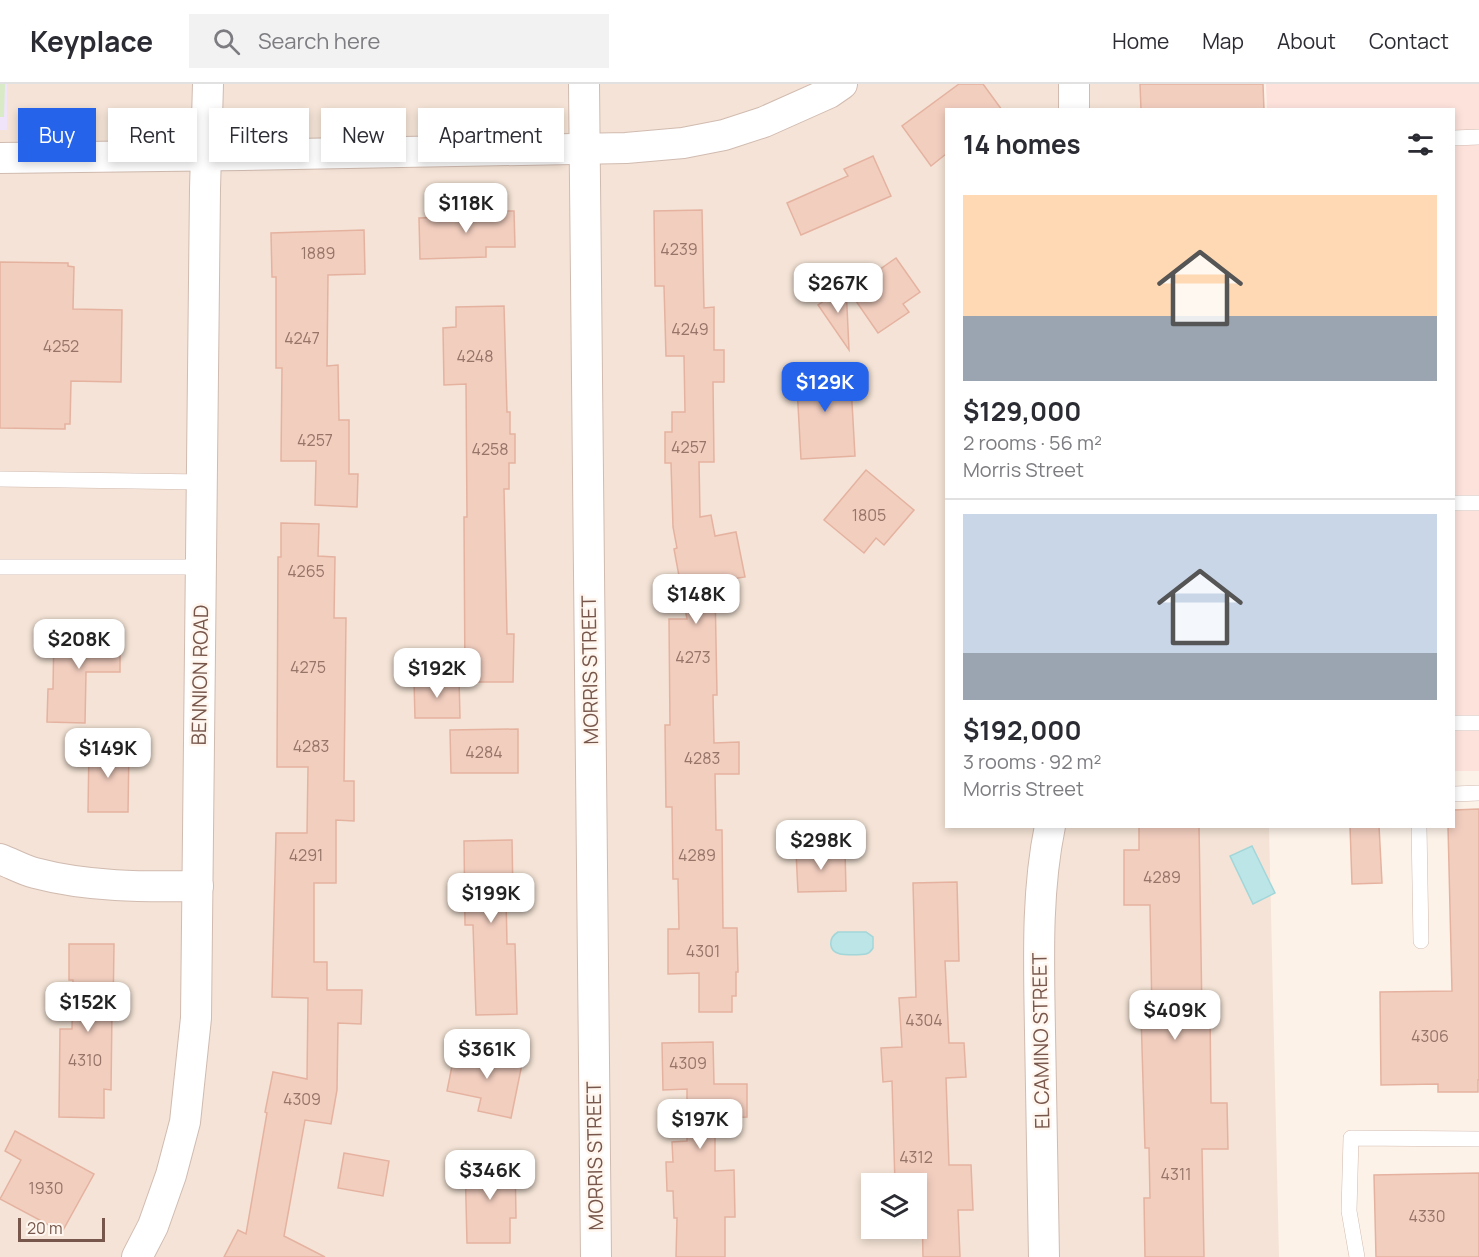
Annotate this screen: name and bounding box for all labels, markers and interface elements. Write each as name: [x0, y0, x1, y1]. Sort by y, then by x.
search box: [189, 14, 609, 68]
text: Keyplace: [30, 22, 153, 60]
icon: search: [210, 25, 243, 58]
text: Search here: [258, 26, 380, 56]
text: Home: [1112, 27, 1169, 55]
text: Map: [1202, 27, 1244, 55]
text: About: [1277, 27, 1336, 55]
text: Contact: [1369, 27, 1449, 55]
chip: Buy: [18, 108, 96, 162]
chip: Rent: [108, 108, 197, 162]
chip: Filters: [209, 108, 309, 162]
chip: New: [321, 108, 406, 162]
chip: Apartment: [418, 108, 564, 162]
text: 14 homes: [963, 126, 1081, 162]
icon: filters: [1404, 128, 1437, 161]
pin: $118K: [424, 183, 508, 234]
text: $118K: [438, 189, 494, 216]
icon: home: [1146, 234, 1254, 342]
house number: 4239: [660, 238, 698, 260]
house number: 1889: [301, 242, 335, 264]
pin: $267K: [796, 263, 880, 314]
text: $267K: [808, 269, 868, 296]
house number: 4249: [671, 318, 709, 340]
house number: 4247: [284, 327, 320, 349]
house number: 4252: [43, 335, 79, 357]
house number: 4248: [457, 345, 493, 367]
pin: $129K: [783, 362, 867, 413]
text: $129K: [796, 368, 854, 395]
text: $129,000: [963, 393, 1081, 429]
house number: 4257: [297, 429, 333, 451]
text: 2 rooms · 56 m²: [963, 429, 1102, 456]
house number: 4257: [671, 436, 707, 458]
house number: 4258: [471, 438, 509, 460]
text: Morris Street: [963, 456, 1084, 483]
house number: 1805: [852, 504, 886, 526]
icon: home: [1146, 553, 1254, 661]
house number: 4265: [287, 560, 325, 582]
pin: $148K: [654, 574, 738, 625]
text: $148K: [667, 580, 725, 607]
street label: MORRIS STREET: [575, 595, 604, 745]
street label: BENNION ROAD: [185, 604, 214, 746]
pin: $208K: [37, 619, 121, 670]
text: $208K: [48, 625, 110, 652]
house number: 4273: [675, 646, 711, 668]
pin: $192K: [395, 648, 479, 699]
text: $192K: [408, 654, 466, 681]
house number: 4275: [290, 656, 326, 678]
text: $192,000: [963, 712, 1082, 748]
pin: $149K: [66, 728, 150, 779]
text: $149K: [79, 734, 137, 761]
house number: 4283: [293, 735, 329, 757]
house number: 4284: [465, 741, 503, 763]
house number: 4283: [684, 747, 720, 769]
text: 3 rooms · 92 m²: [963, 748, 1102, 775]
text: Morris Street: [963, 775, 1084, 802]
pin: $298K: [779, 820, 863, 871]
text: $298K: [790, 826, 852, 853]
house number: 4291: [289, 844, 323, 866]
house number: 4289: [678, 844, 716, 866]
house number: 4289: [1143, 866, 1181, 888]
pin: $199K: [449, 873, 533, 924]
text: $199K: [461, 879, 521, 906]
house number: 4301: [686, 940, 720, 962]
street label: EL CAMINO STREET: [1025, 953, 1056, 1129]
pin: $152K: [46, 982, 130, 1033]
text: $152K: [59, 988, 117, 1015]
pin: $409K: [1133, 990, 1217, 1041]
text: $409K: [1143, 996, 1207, 1023]
house number: 4304: [905, 1009, 943, 1031]
house number: 4306: [1411, 1025, 1449, 1047]
pin: $361K: [445, 1029, 529, 1080]
text: $361K: [458, 1035, 516, 1062]
house number: 4310: [68, 1049, 102, 1071]
house number: 4309: [669, 1052, 707, 1074]
street label: MORRIS STREET: [580, 1081, 609, 1231]
house number: 4309: [283, 1088, 321, 1110]
pin: $197K: [658, 1099, 742, 1150]
text: $197K: [671, 1105, 729, 1132]
house number: 4312: [899, 1146, 933, 1168]
pin: $346K: [448, 1150, 532, 1201]
text: $346K: [459, 1156, 521, 1183]
house number: 4311: [1161, 1163, 1191, 1185]
map controls: [861, 1173, 927, 1239]
button: layers: [861, 1173, 927, 1239]
house number: 1930: [29, 1177, 63, 1199]
house number: 4330: [1409, 1205, 1445, 1227]
scale bar: [18, 1215, 105, 1242]
text: 20 m: [27, 1217, 63, 1239]

